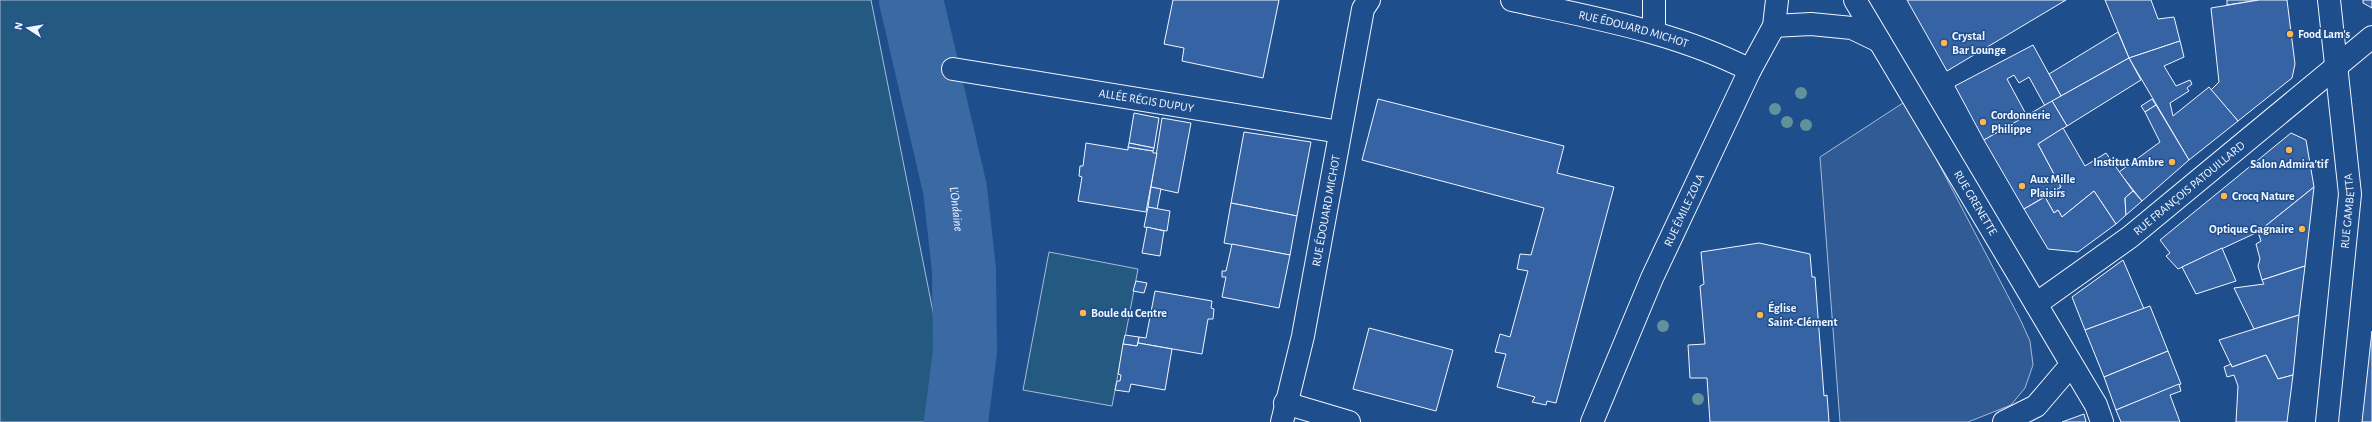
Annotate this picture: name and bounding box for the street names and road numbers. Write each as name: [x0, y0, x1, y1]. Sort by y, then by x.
street label: RUE ÉDOUARD MICHOT: [1578, 9, 1690, 50]
street label: ALLÉE RÉGIS DUPUY: [1098, 87, 1196, 114]
street label: RUE FRANÇOIS PATOUILLARD: [2131, 139, 2247, 238]
street label: RUE ÉDOUARD MICHOT: [1310, 154, 1342, 267]
street label: RUE GRENETTE: [1952, 168, 2000, 237]
street label: RUE ÉMILE ZOLA: [1662, 172, 1706, 248]
street label: RUE GAMBETTA: [2339, 173, 2356, 249]

